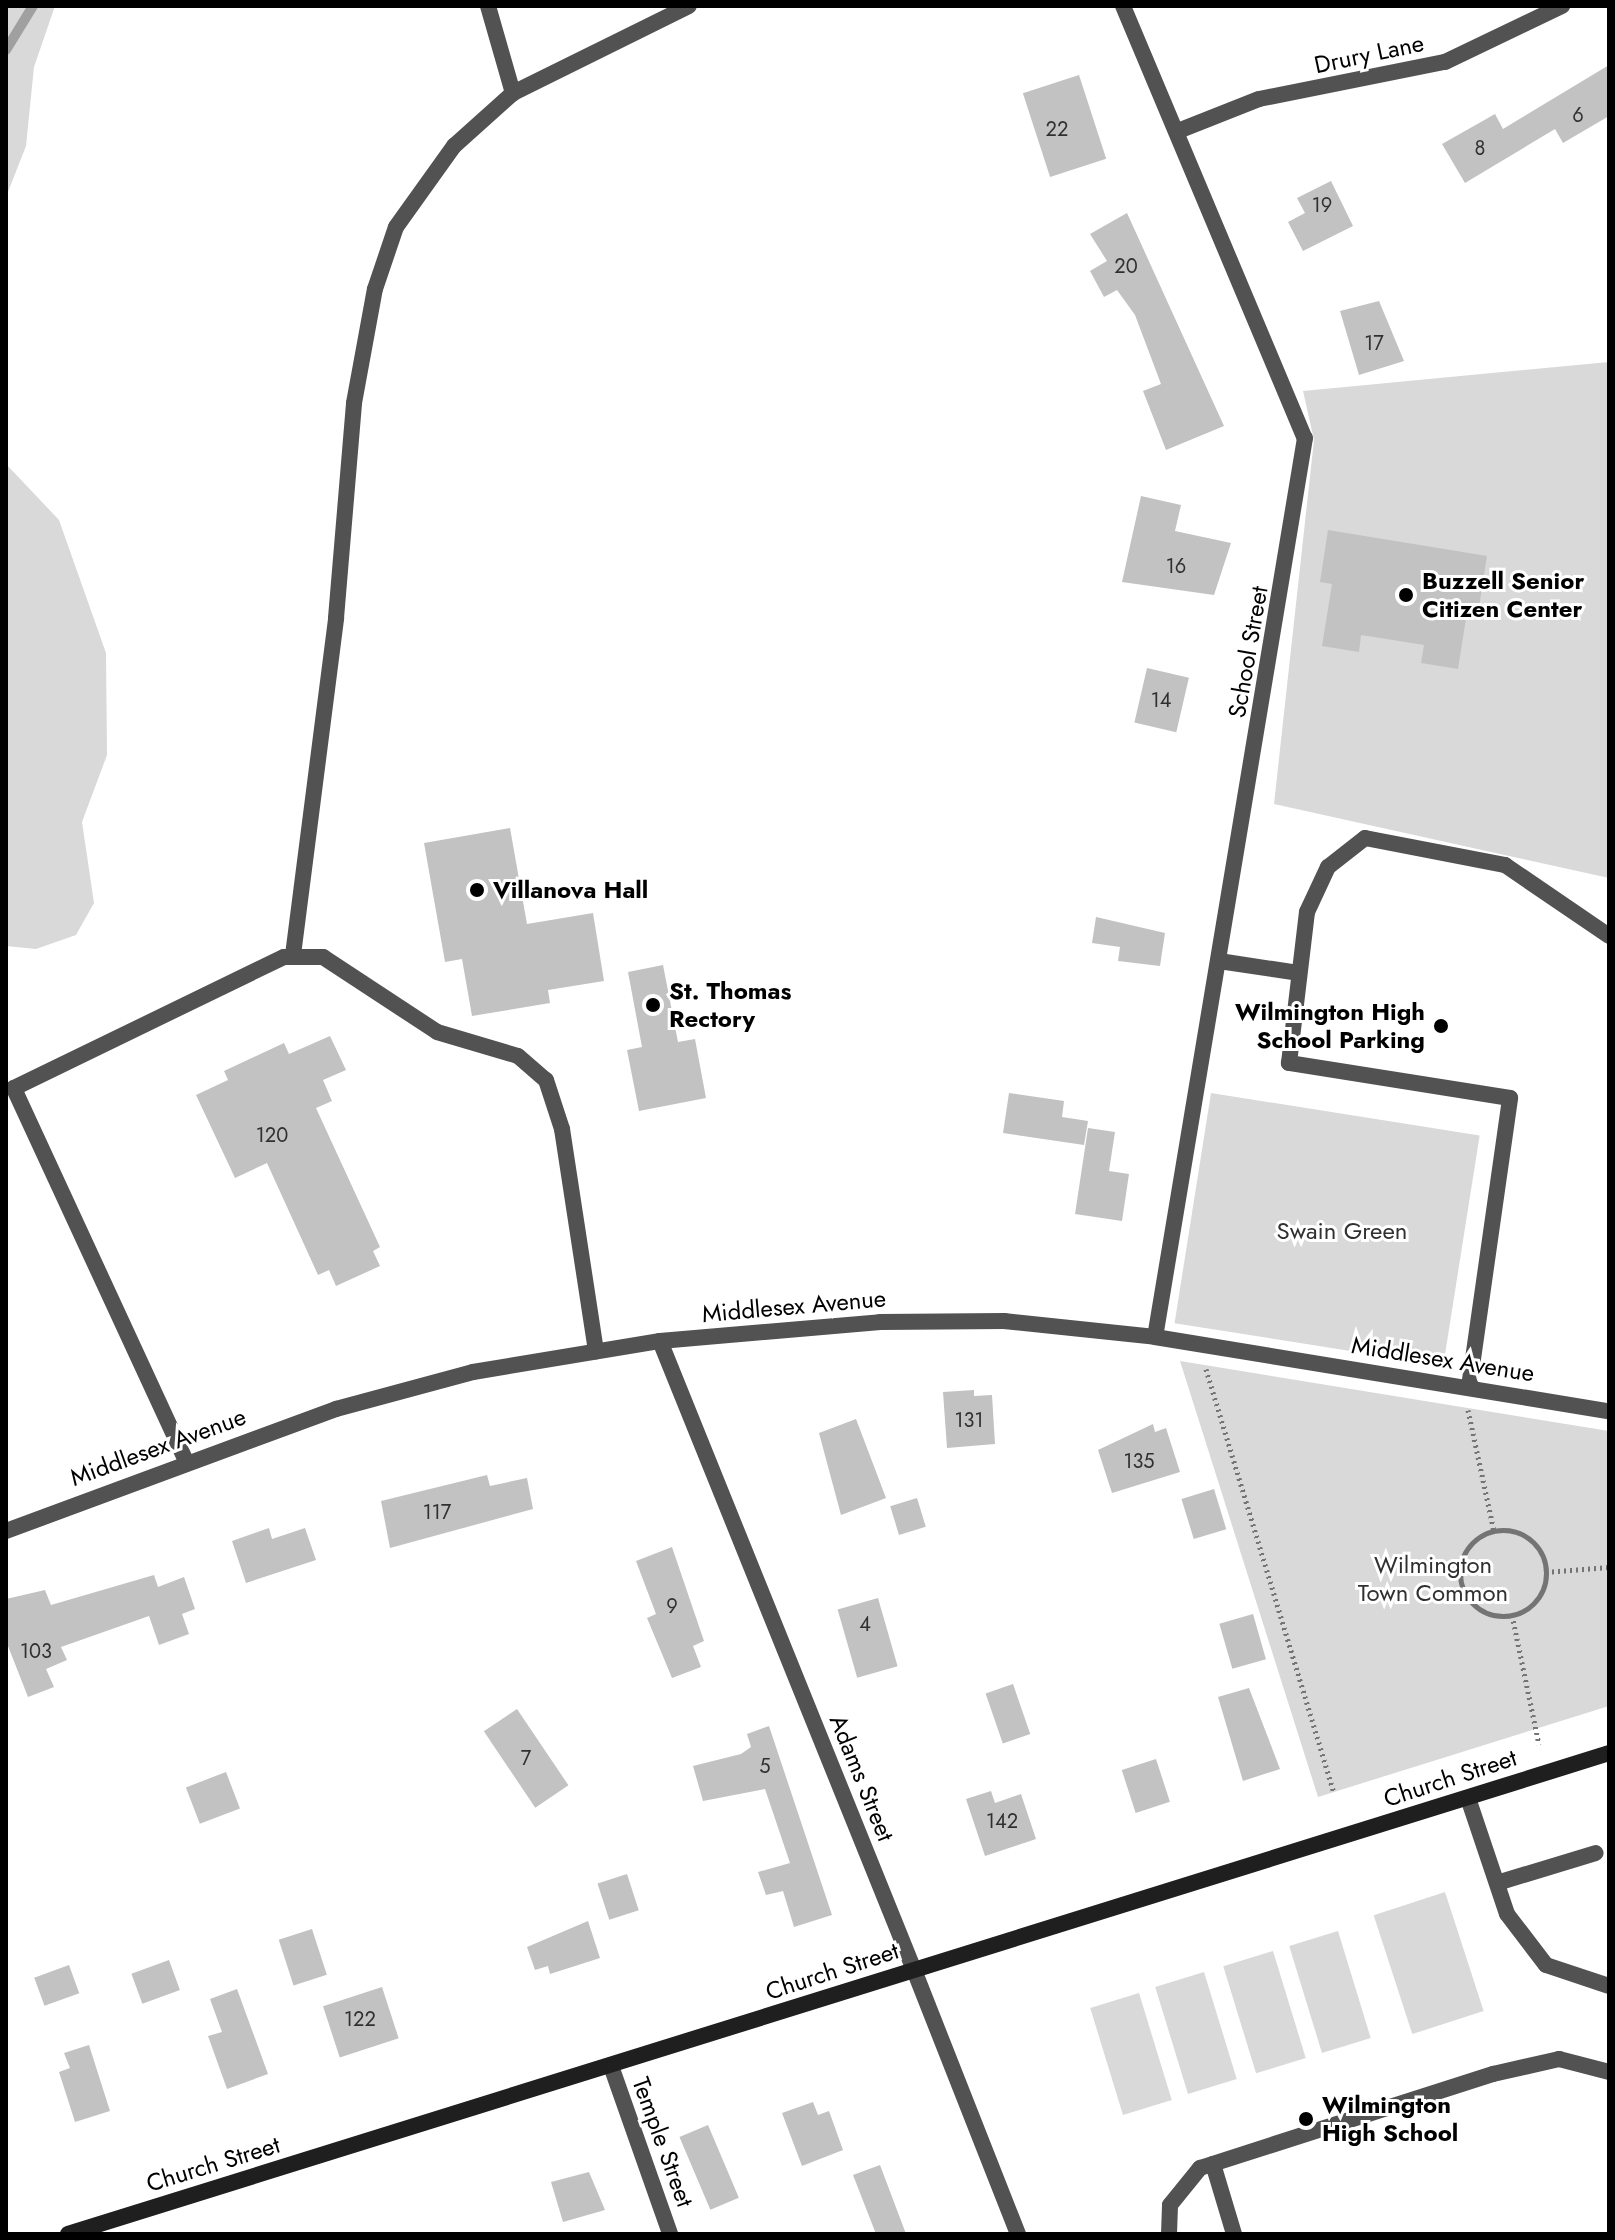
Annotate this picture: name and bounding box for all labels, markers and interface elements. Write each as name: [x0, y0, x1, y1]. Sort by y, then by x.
street label: Drury Lane: [1312, 28, 1426, 80]
house number: 6: [1572, 103, 1584, 127]
house number: 22: [1046, 117, 1068, 141]
house number: 8: [1475, 136, 1485, 160]
house number: 19: [1312, 193, 1332, 217]
house number: 20: [1114, 254, 1138, 278]
house number: 17: [1364, 331, 1384, 355]
house number: 16: [1166, 554, 1186, 578]
place label: Buzzell Senior Citizen Center: [1422, 567, 1584, 623]
street label: School Street: [1222, 584, 1274, 720]
marker: Buzzell Senior Citizen Center: [1397, 586, 1415, 604]
house number: 14: [1151, 688, 1171, 712]
place label: Villanova Hall: [493, 876, 648, 904]
marker: Villanova Hall: [468, 881, 486, 899]
place label: St. Thomas Rectory: [669, 977, 791, 1033]
marker: St. Thomas Rectory: [644, 996, 662, 1014]
place label: Wilmington High School Parking: [1235, 998, 1425, 1054]
marker: Wilmington High School Parking: [1432, 1017, 1450, 1035]
house number: 120: [256, 1123, 288, 1147]
park label: Swain Green: [1277, 1217, 1407, 1245]
street label: Middlesex Avenue: [701, 1284, 887, 1328]
street label: Middlesex Avenue: [1350, 1330, 1536, 1388]
street label: Middlesex Avenue: [66, 1402, 250, 1492]
house number: 131: [955, 1408, 983, 1432]
house number: 135: [1123, 1449, 1155, 1473]
house number: 117: [423, 1500, 451, 1524]
park label: Wilmington Town Common: [1358, 1551, 1508, 1607]
house number: 9: [666, 1594, 678, 1618]
house number: 4: [859, 1612, 871, 1636]
house number: 103: [20, 1639, 52, 1663]
street label: Adams Street: [824, 1711, 900, 1845]
street label: Church Street: [1380, 1743, 1520, 1813]
house number: 7: [521, 1746, 531, 1770]
house number: 5: [759, 1754, 771, 1778]
house number: 142: [986, 1809, 1018, 1833]
street label: Church Street: [762, 1936, 902, 2006]
house number: 122: [344, 2007, 376, 2031]
street label: Temple Street: [626, 2073, 700, 2211]
place label: Wilmington High School: [1322, 2091, 1458, 2147]
marker: Wilmington High School: [1297, 2110, 1315, 2128]
street label: Church Street: [143, 2130, 283, 2198]

